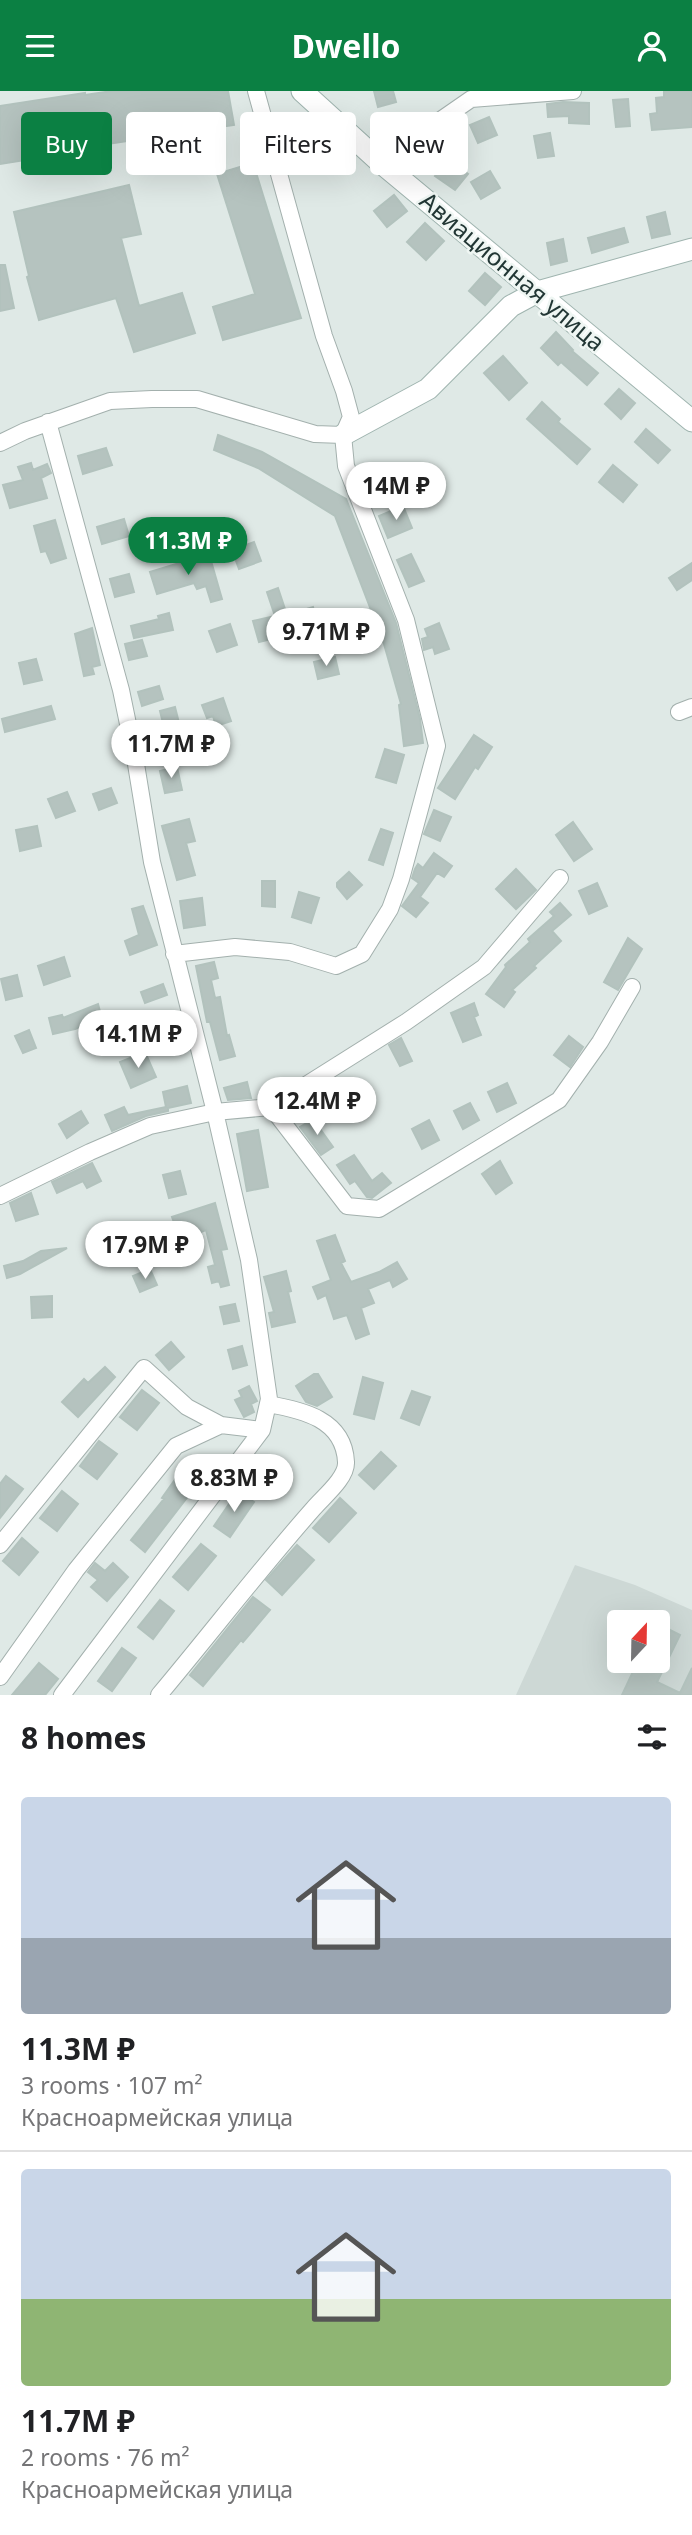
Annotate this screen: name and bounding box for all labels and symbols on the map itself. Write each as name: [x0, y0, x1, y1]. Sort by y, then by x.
street label: Авиационная улица: [414, 184, 612, 358]
pin: 14M ₽: [347, 463, 445, 522]
pin: 11.3M ₽: [123, 517, 253, 577]
pin: 9.71M ₽: [261, 609, 391, 668]
pin: 11.7M ₽: [106, 721, 236, 780]
pin: 14.1M ₽: [73, 1011, 203, 1070]
pin: 12.4M ₽: [252, 1077, 382, 1137]
pin: 17.9M ₽: [80, 1221, 210, 1281]
pin: 8.83M ₽: [169, 1455, 299, 1514]
north arrow: [607, 1610, 670, 1673]

